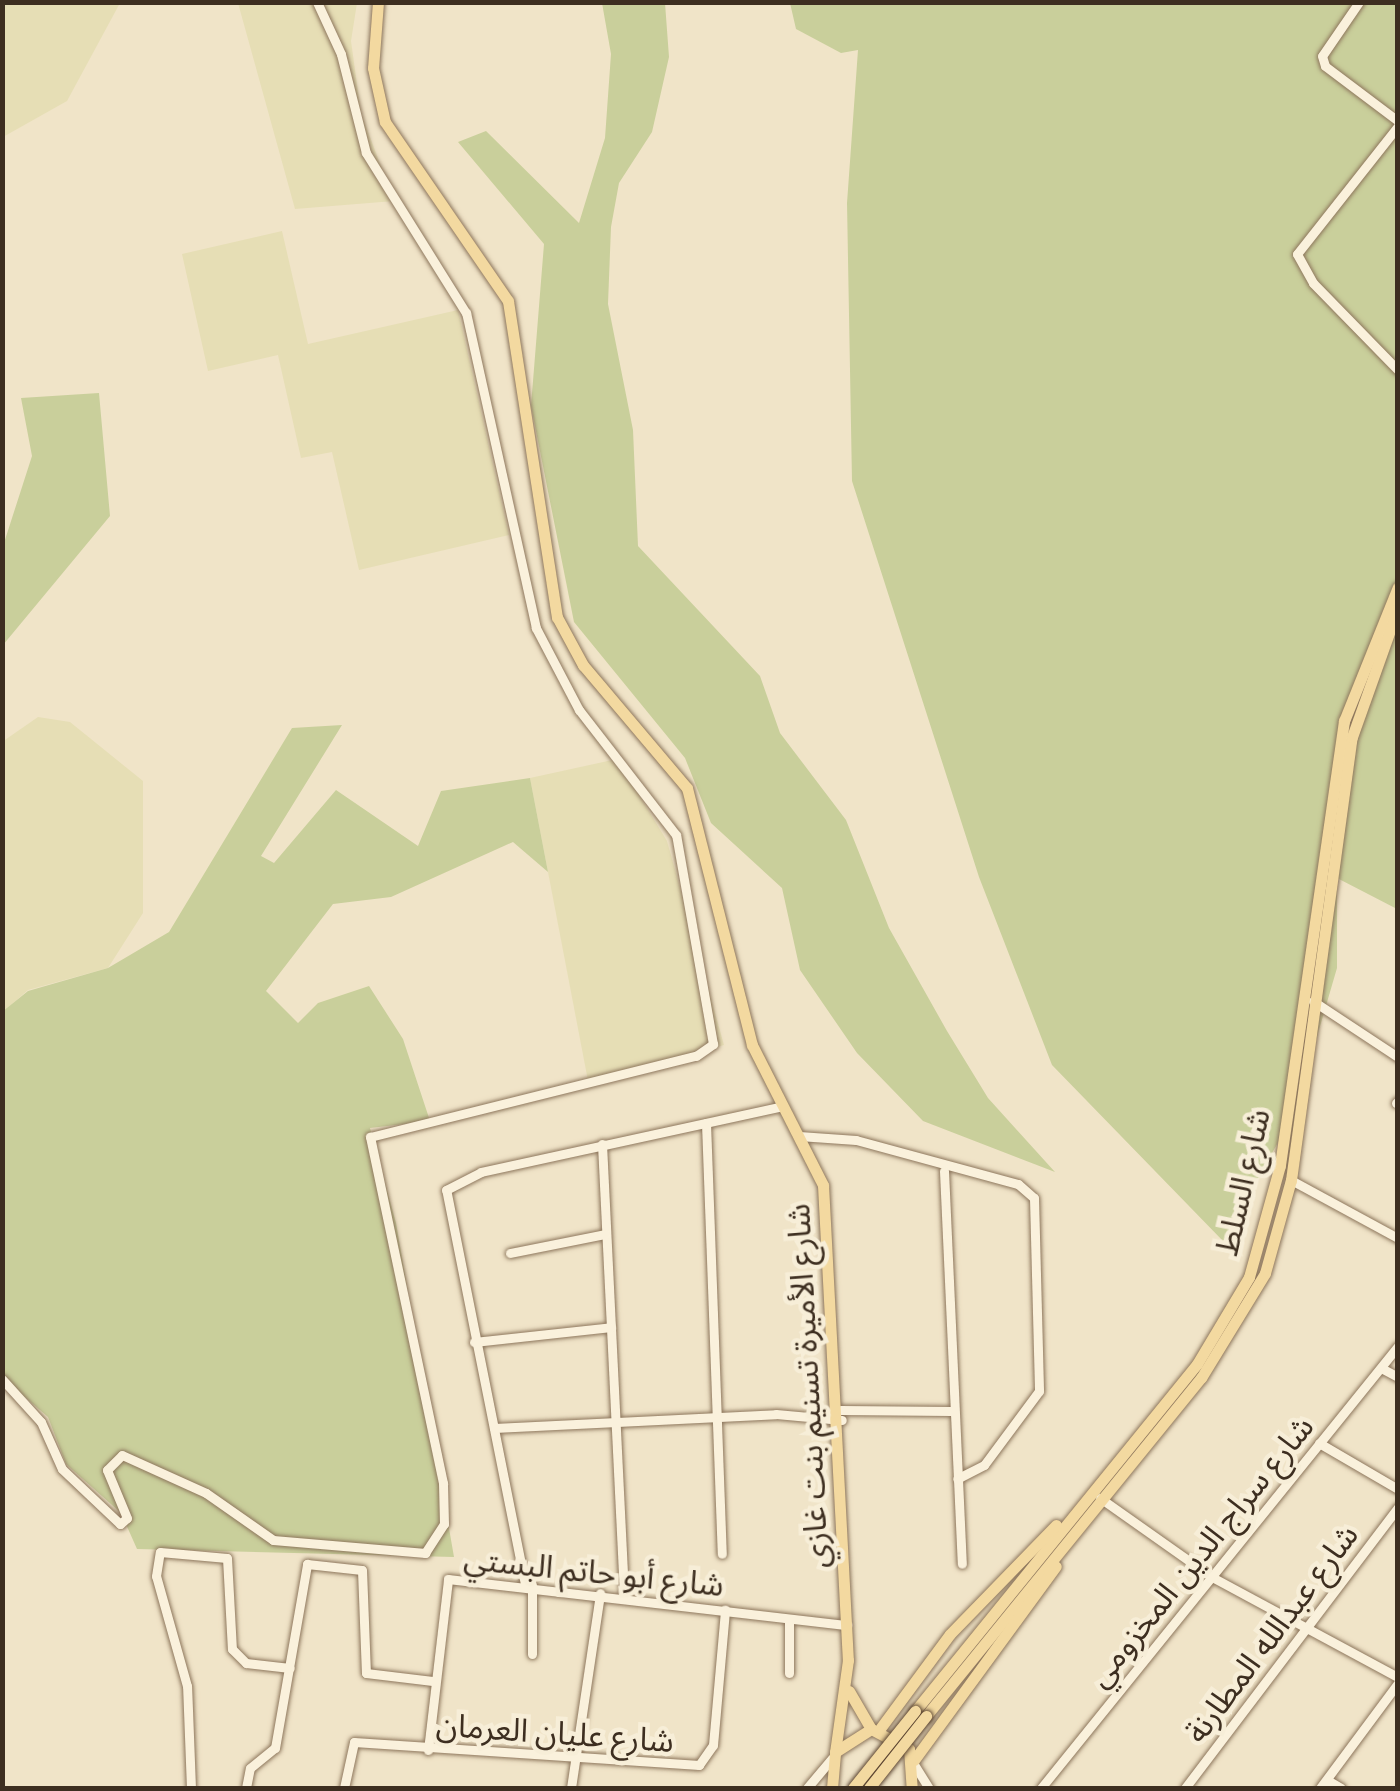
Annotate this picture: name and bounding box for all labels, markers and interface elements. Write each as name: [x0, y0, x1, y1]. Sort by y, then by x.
street label: شارع السلط: [1207, 1105, 1277, 1259]
street label: شارع الأميرة تسنيم بنت غازي: [778, 1203, 836, 1569]
street label: شارع سراج الدين المخزومي: [1079, 1408, 1321, 1694]
street label: شارع عبدالله المطارنة: [1176, 1516, 1366, 1750]
street label: شارع أبو حاتم البستي: [462, 1538, 726, 1604]
street label: شارع عليان العرمان: [435, 1705, 675, 1759]

